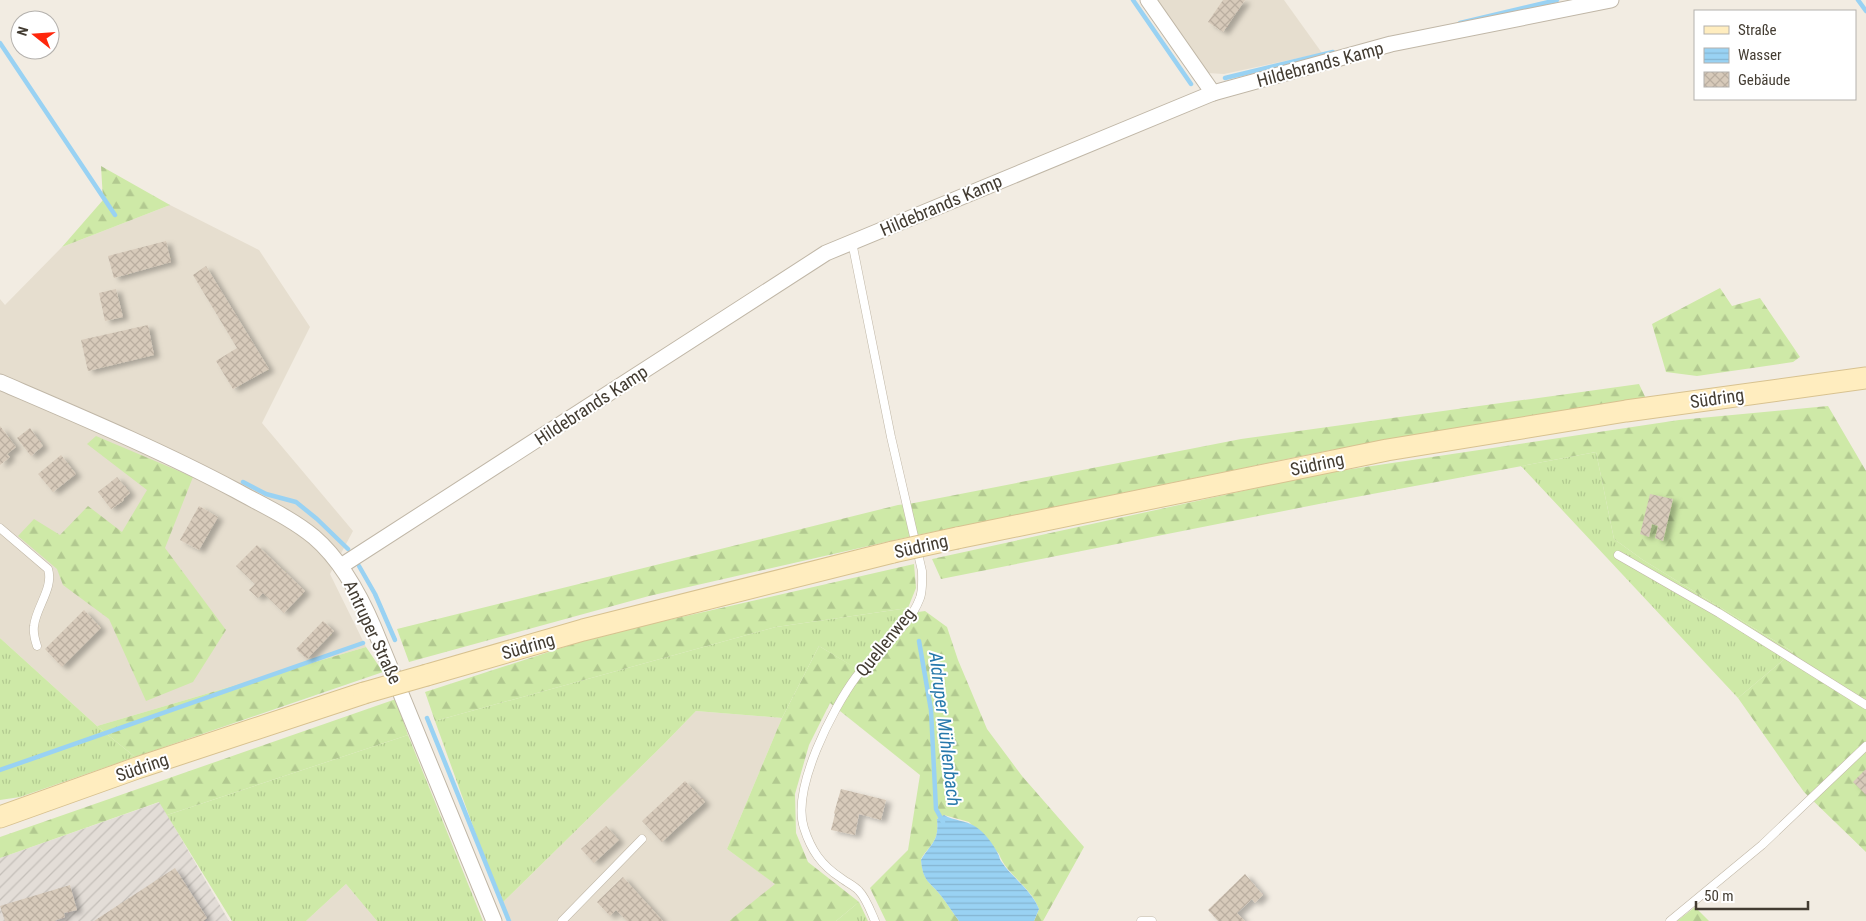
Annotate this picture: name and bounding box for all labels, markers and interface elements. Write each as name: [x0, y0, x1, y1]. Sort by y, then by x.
north arrow: [10, 10, 60, 60]
legend: [1694, 10, 1856, 100]
text: Straße: [1738, 21, 1777, 39]
text: N: [14, 25, 31, 38]
street label: Hildebrands Kamp: [1254, 37, 1386, 91]
text: Wasser: [1738, 46, 1782, 64]
text: Gebäude: [1738, 71, 1790, 89]
street label: Hildebrands Kamp: [877, 170, 1005, 240]
street label: Hildebrands Kamp: [531, 361, 651, 449]
street label: Südring: [1689, 384, 1745, 412]
street label: Südring: [1288, 448, 1346, 480]
street label: Südring: [892, 530, 950, 562]
street label: Antruper Straße: [340, 577, 406, 687]
street label: Quellenweg: [851, 603, 919, 681]
street label: Südring: [499, 628, 557, 664]
water label: Aldruper Mühlenbach: [924, 650, 966, 807]
street label: Südring: [113, 748, 171, 786]
scale bar: [1696, 878, 1808, 910]
text: 50 m: [1704, 887, 1734, 905]

